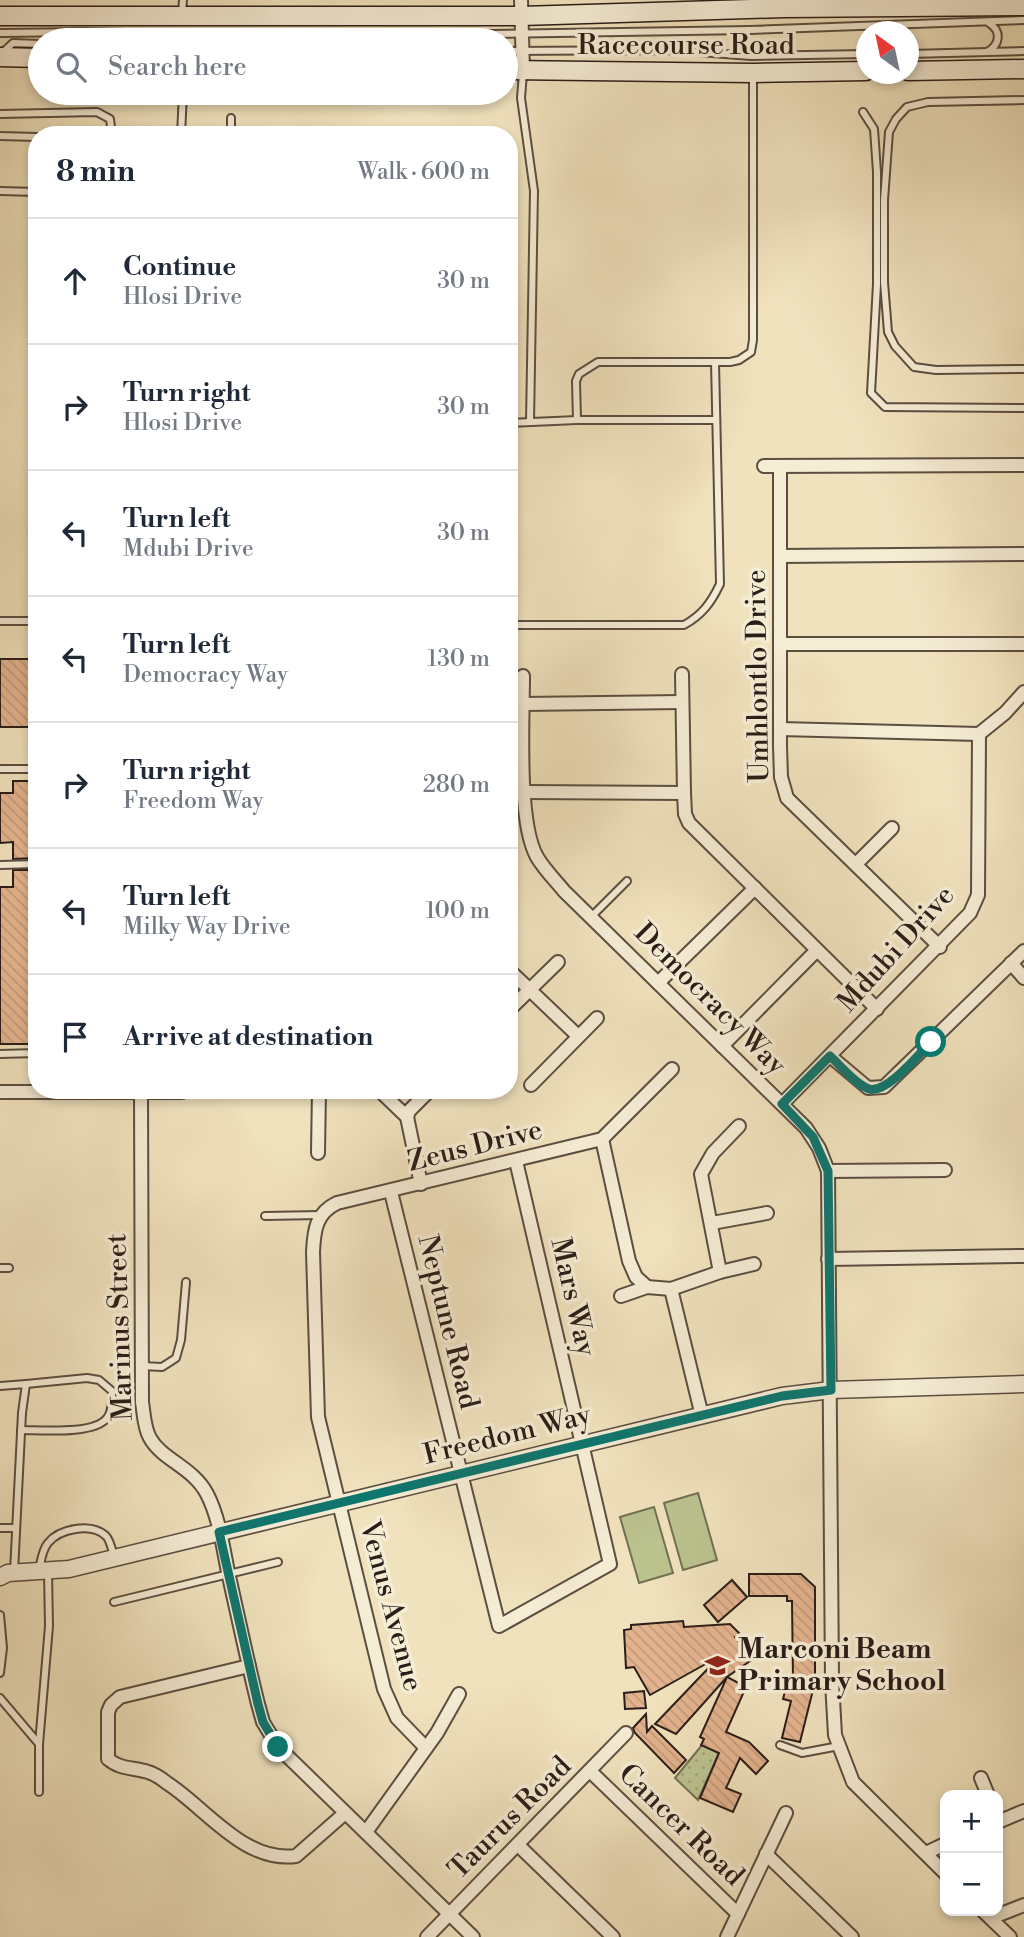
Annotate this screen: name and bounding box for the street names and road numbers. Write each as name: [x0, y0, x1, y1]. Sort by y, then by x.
street label: Racecourse Road: [577, 28, 795, 63]
street label: Umhlontlo Drive: [739, 569, 777, 783]
street label: Mdubi Drive: [830, 878, 962, 1020]
street label: Democracy Way: [627, 916, 794, 1083]
street label: Zeus Drive: [404, 1112, 546, 1180]
street label: Neptune Road: [409, 1231, 487, 1413]
street label: Marinus Street: [99, 1233, 141, 1421]
street label: Mars Way: [542, 1234, 604, 1360]
street label: Freedom Way: [420, 1397, 595, 1473]
street label: Venus Avenue: [351, 1516, 431, 1695]
street label: Taurus Road: [441, 1749, 579, 1887]
street label: Cancer Road: [611, 1756, 751, 1894]

